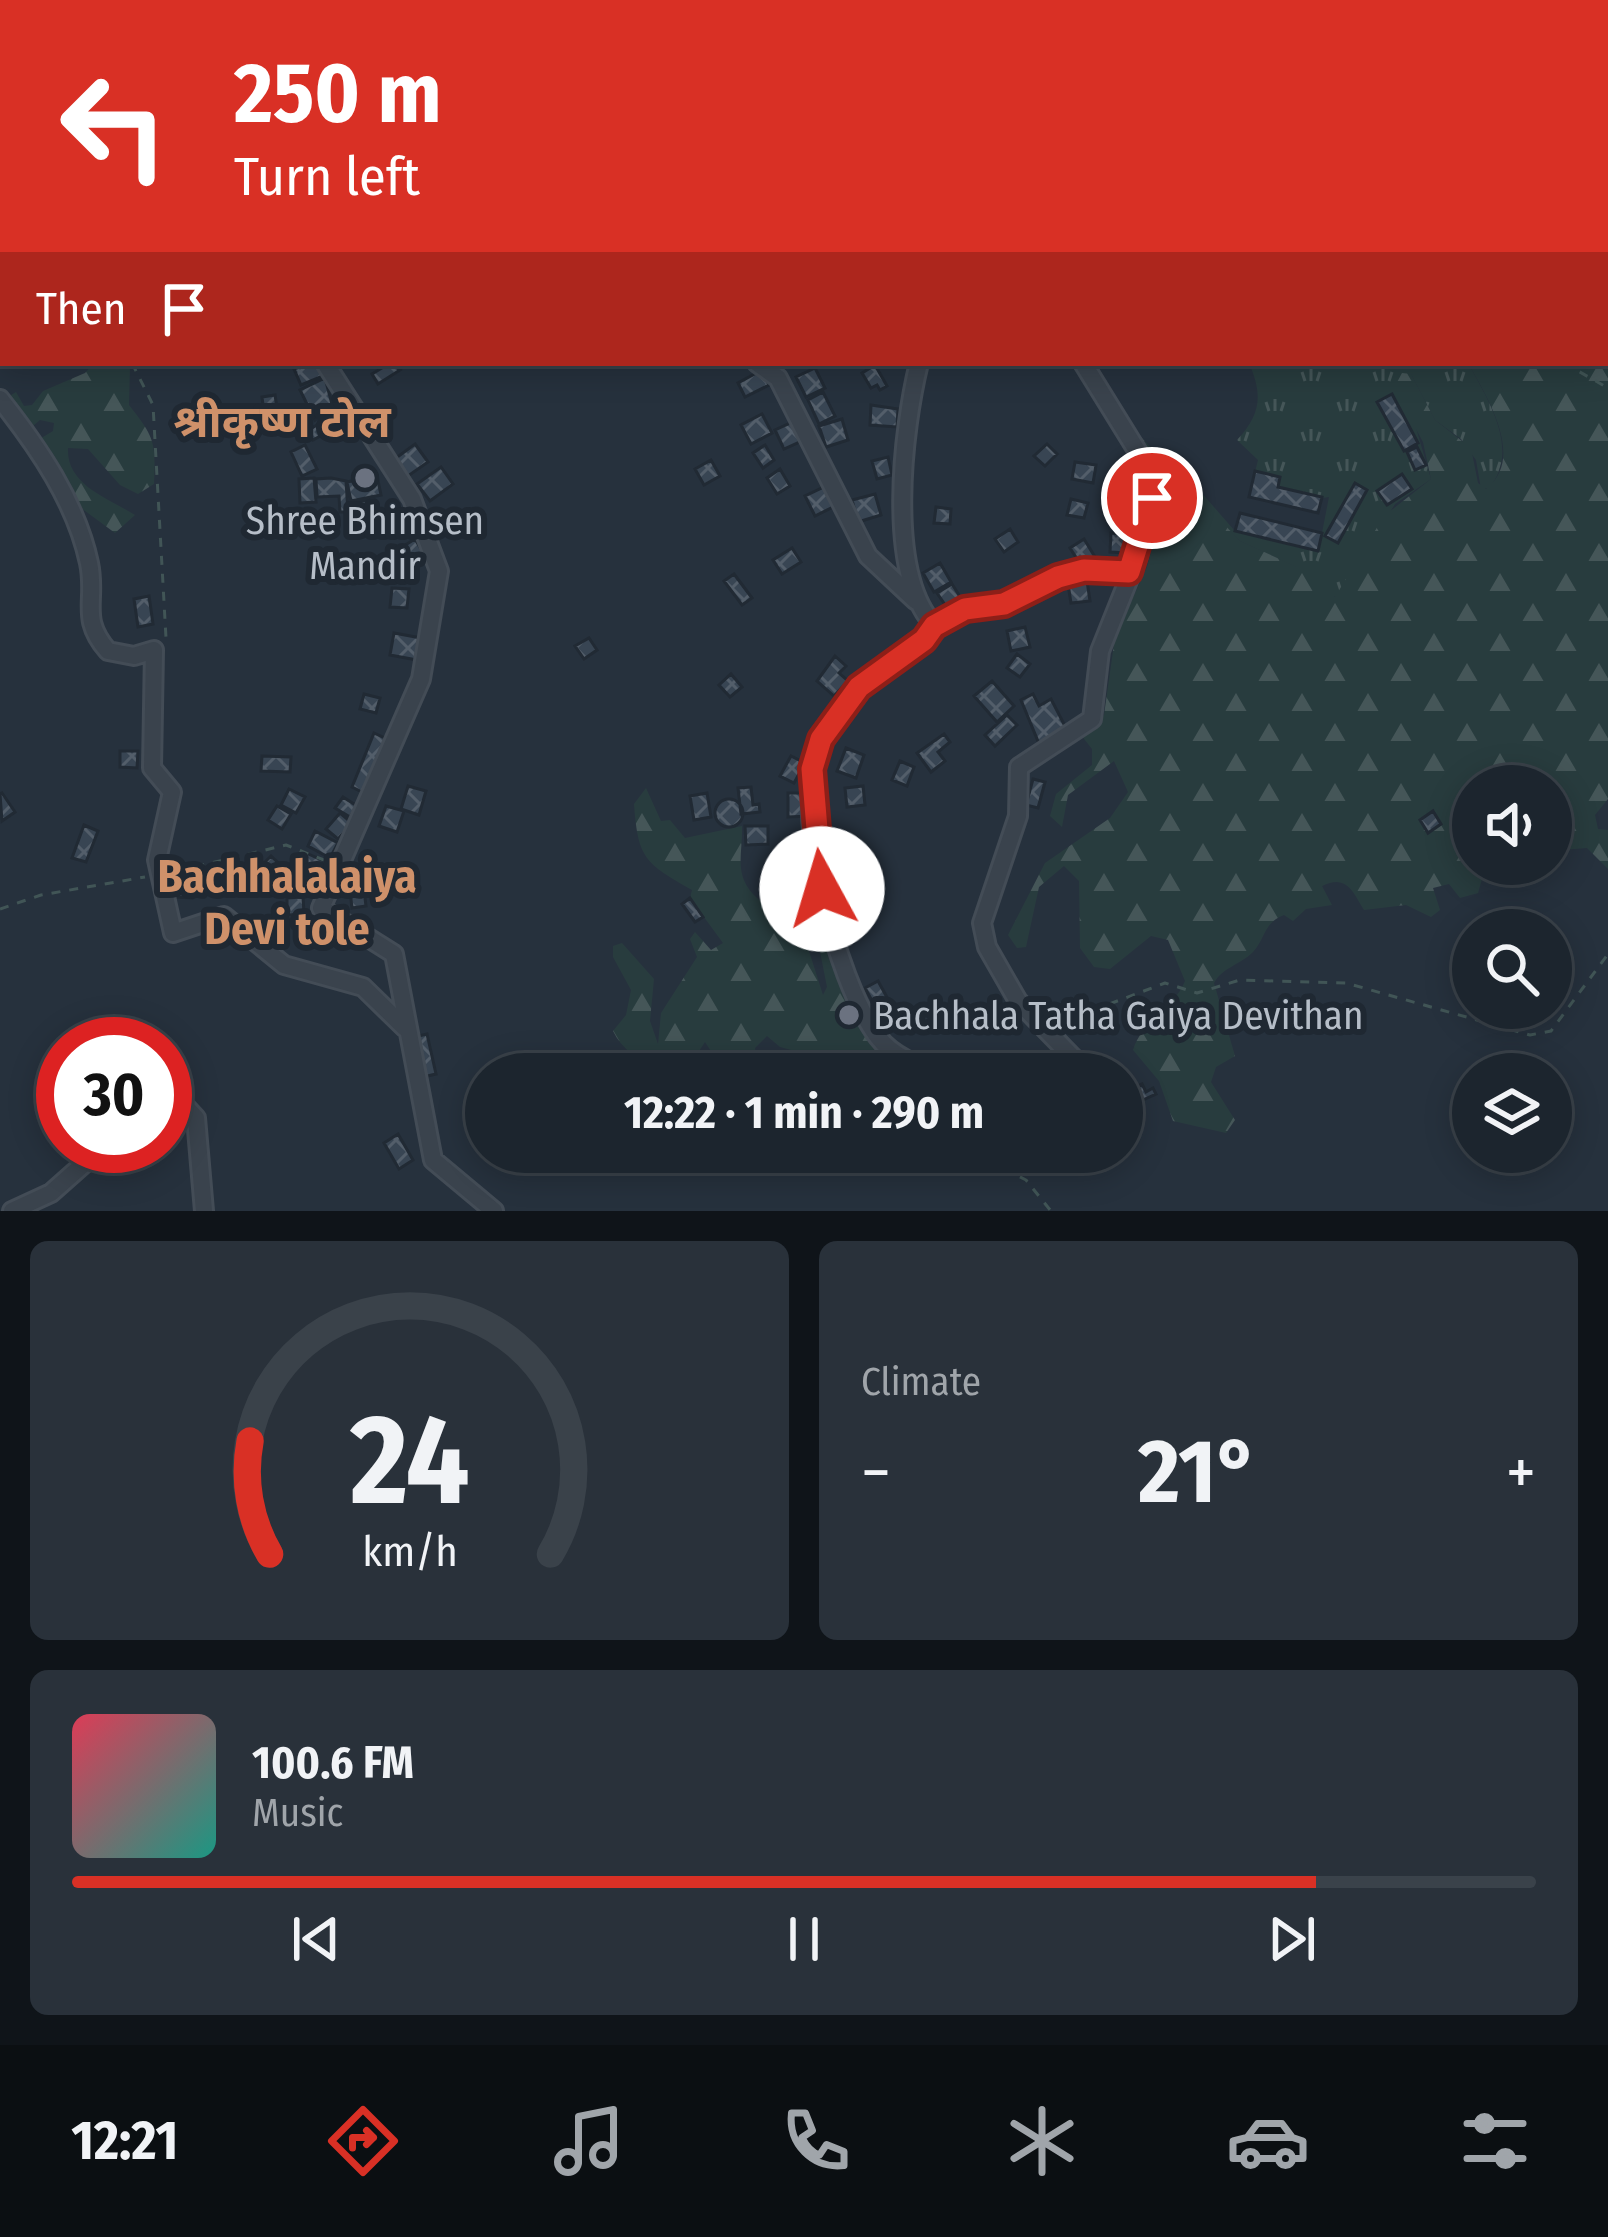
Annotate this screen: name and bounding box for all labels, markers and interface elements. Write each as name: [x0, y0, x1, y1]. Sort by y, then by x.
text: 250 m: [234, 43, 442, 144]
icon: left: [36, 48, 192, 204]
text: Turn left: [234, 145, 420, 209]
icon: arrive: [151, 276, 217, 342]
text: Then: [36, 282, 127, 336]
district label: श्रीकृष्ण टोल: [173, 395, 392, 449]
pin: [1101, 447, 1203, 549]
marker: Shree Bhimsen Mandir: [352, 465, 378, 491]
icon: arrive: [1119, 465, 1185, 531]
place label: Shree Bhimsen Mandir: [246, 498, 484, 589]
map controls: [1452, 765, 1572, 1173]
button: sound: [1452, 765, 1572, 885]
position arrow: [759, 826, 885, 952]
district label: Bachhalalaiya Devi tole: [157, 850, 417, 956]
button: search: [1452, 909, 1572, 1029]
place label: Bachhala Tatha Gaiya Devithan: [873, 993, 1363, 1039]
marker: Bachhala Tatha Gaiya Devithan: [836, 1002, 862, 1028]
speed limit sign: 30: [36, 1017, 192, 1173]
button: layers: [1452, 1053, 1572, 1173]
text: 12:22 · 1 min · 290 m: [624, 1086, 984, 1140]
text: Climate: [861, 1359, 981, 1405]
text: 24: [349, 1386, 469, 1536]
text: 21°: [1138, 1418, 1259, 1526]
text: −: [861, 1433, 891, 1512]
text: +: [1506, 1433, 1536, 1512]
text: km/h: [362, 1525, 457, 1576]
text: 100.6 FM: [252, 1736, 414, 1790]
text: Music: [252, 1790, 343, 1836]
icon: previous: [283, 1906, 349, 1972]
icon: pause: [771, 1906, 837, 1972]
icon: next: [1259, 1906, 1325, 1972]
icon: directions: [321, 2099, 405, 2183]
icon: music: [547, 2099, 631, 2183]
icon: phone: [774, 2099, 858, 2183]
icon: climate: [1000, 2099, 1084, 2183]
icon: car: [1226, 2099, 1310, 2183]
icon: filters: [1453, 2099, 1537, 2183]
text: 12:21: [71, 2109, 178, 2173]

